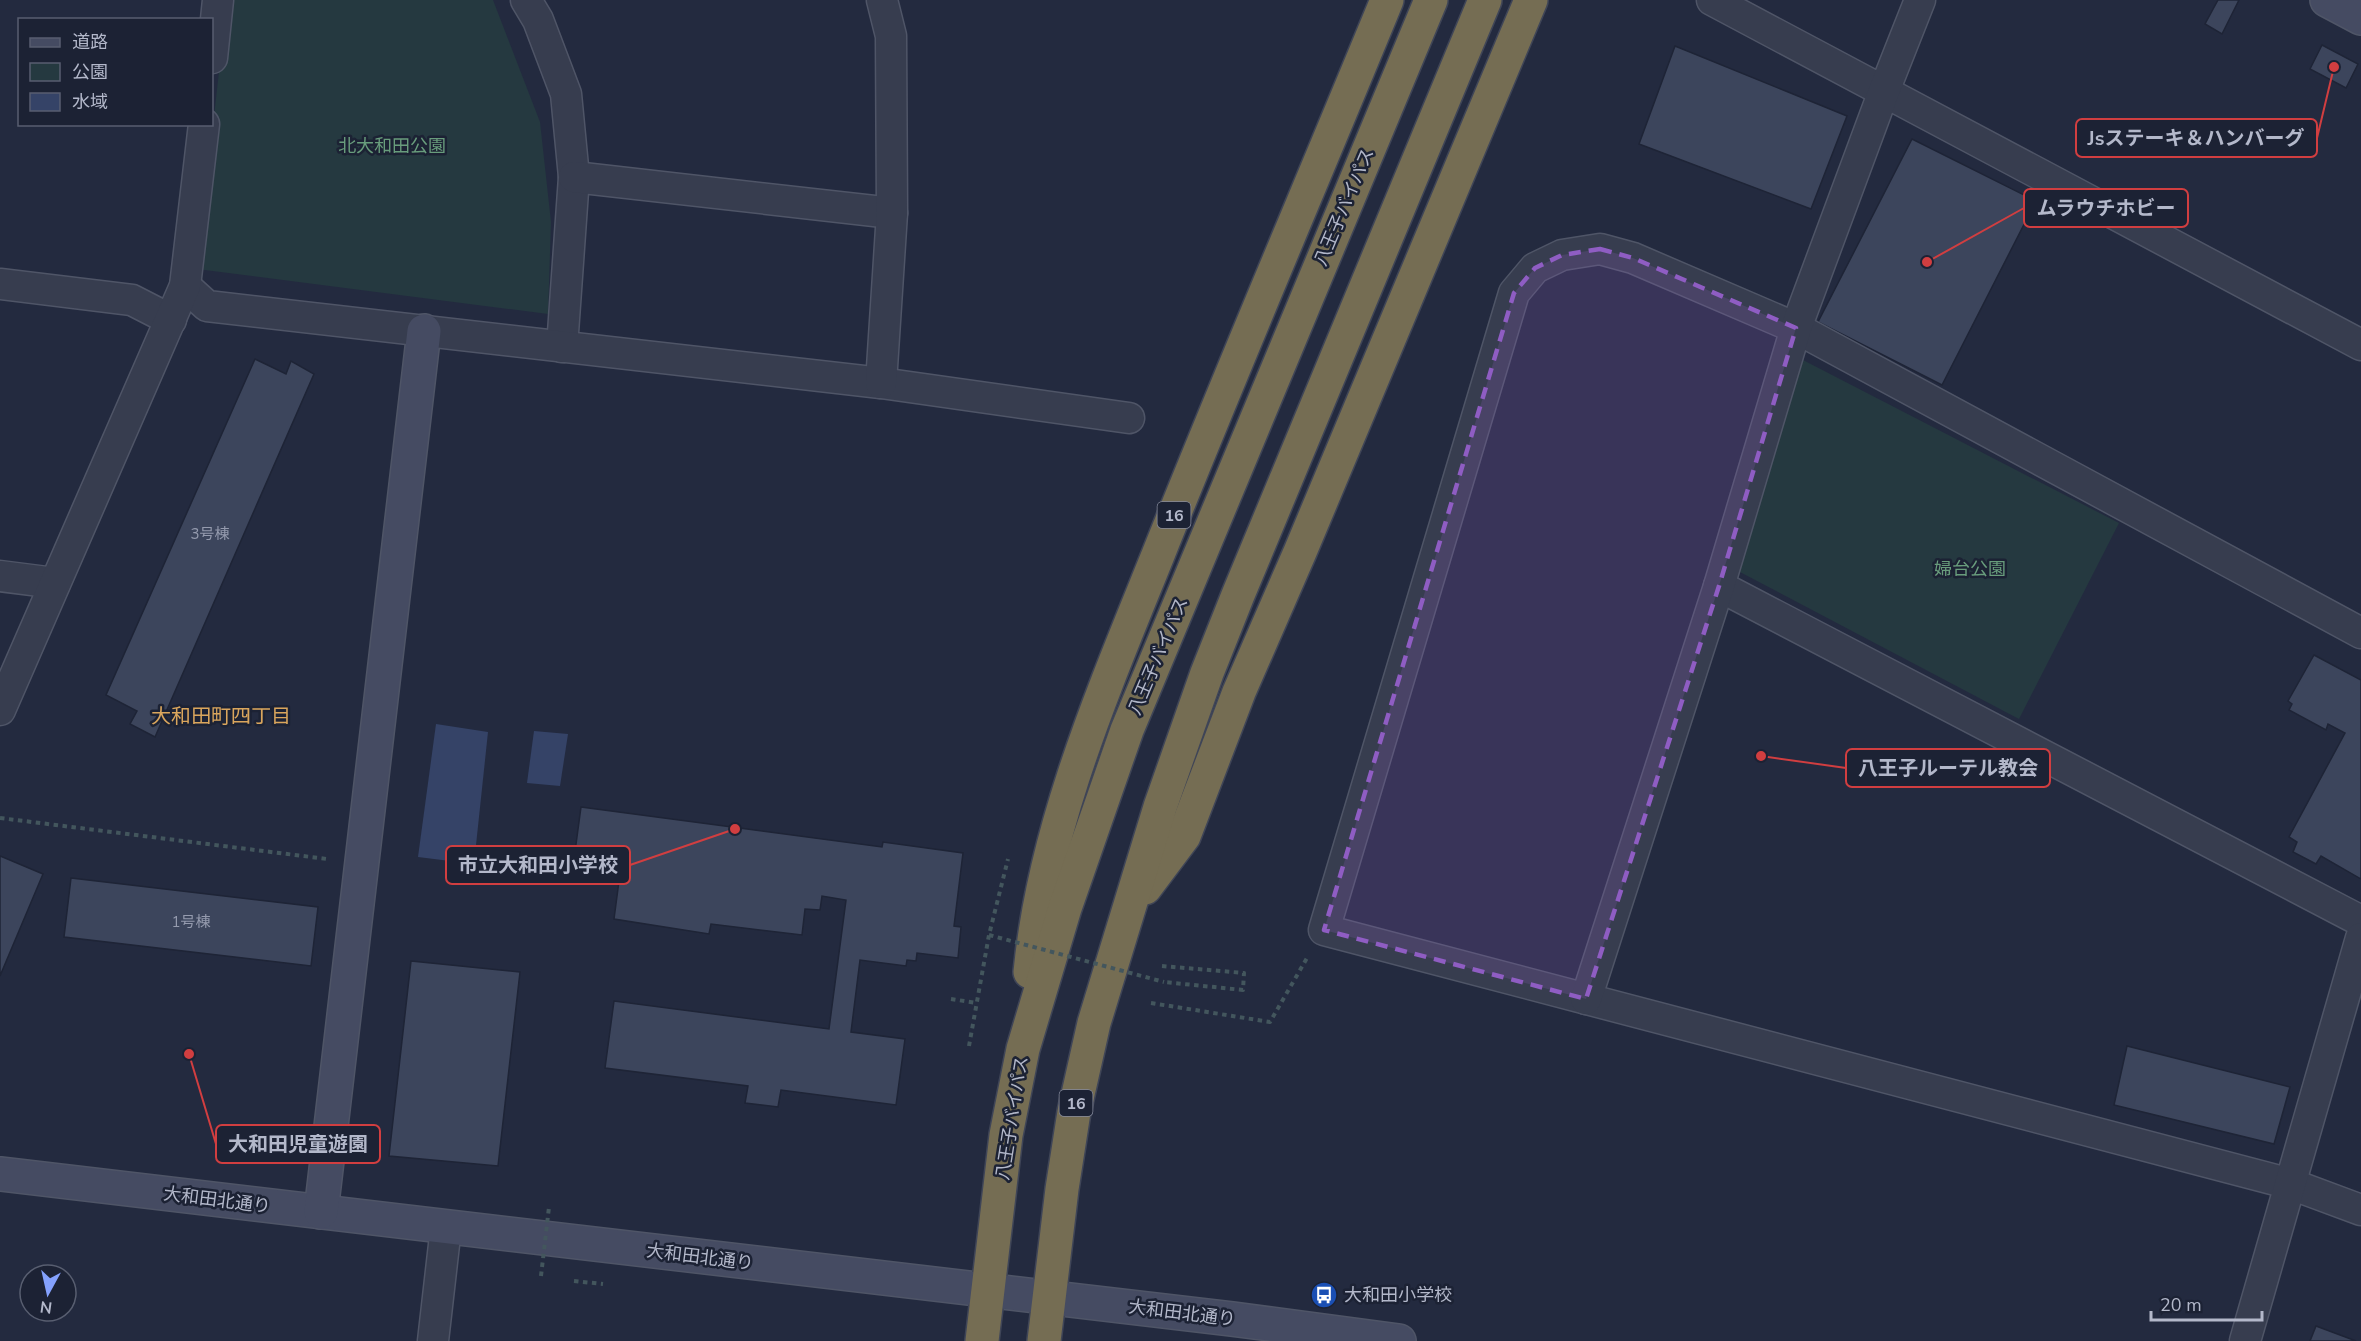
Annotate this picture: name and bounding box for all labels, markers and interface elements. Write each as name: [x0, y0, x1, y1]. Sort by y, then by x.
legend: [18, 18, 213, 126]
text: 道路: [72, 30, 108, 54]
text: 公園: [72, 60, 108, 84]
text: 水域: [72, 90, 108, 114]
callout: Jsステーキ＆ハンバーグ: [2076, 119, 2317, 157]
text: Jsステーキ＆ハンバーグ: [2087, 125, 2304, 152]
park label: 北大和田公園: [338, 134, 446, 158]
street label: 八王子バイパス: [1308, 144, 1380, 270]
callout: ムラウチホビー: [2024, 189, 2188, 227]
text: ムラウチホビー: [2037, 195, 2176, 222]
road number: 16: [1158, 502, 1190, 528]
house number: 3号棟: [190, 524, 230, 544]
park label: 婦台公園: [1934, 557, 2006, 581]
street label: 八王子バイパス: [1122, 593, 1194, 719]
district label: 大和田町四丁目: [151, 703, 291, 730]
callout: 八王子ルーテル教会: [1846, 749, 2050, 787]
text: 八王子ルーテル教会: [1858, 755, 2038, 782]
callout: 市立大和田小学校: [446, 846, 630, 884]
text: 市立大和田小学校: [458, 852, 618, 879]
house number: 1号棟: [171, 912, 211, 932]
street label: 八王子バイパス: [990, 1054, 1034, 1182]
road number: 16: [1060, 1090, 1092, 1116]
callout: 大和田児童遊園: [216, 1125, 380, 1163]
text: 大和田児童遊園: [228, 1131, 368, 1158]
street label: 大和田北通り: [162, 1182, 272, 1218]
street label: 大和田北通り: [645, 1239, 755, 1275]
north arrow: [18, 1263, 78, 1323]
bus stop icon: 大和田小学校: [1309, 1280, 1339, 1310]
place label: 大和田小学校: [1344, 1283, 1452, 1307]
scale bar: [2151, 1284, 2262, 1322]
text: 20 m: [2160, 1293, 2202, 1317]
text: N: [39, 1295, 54, 1319]
street label: 大和田北通り: [1127, 1295, 1237, 1331]

